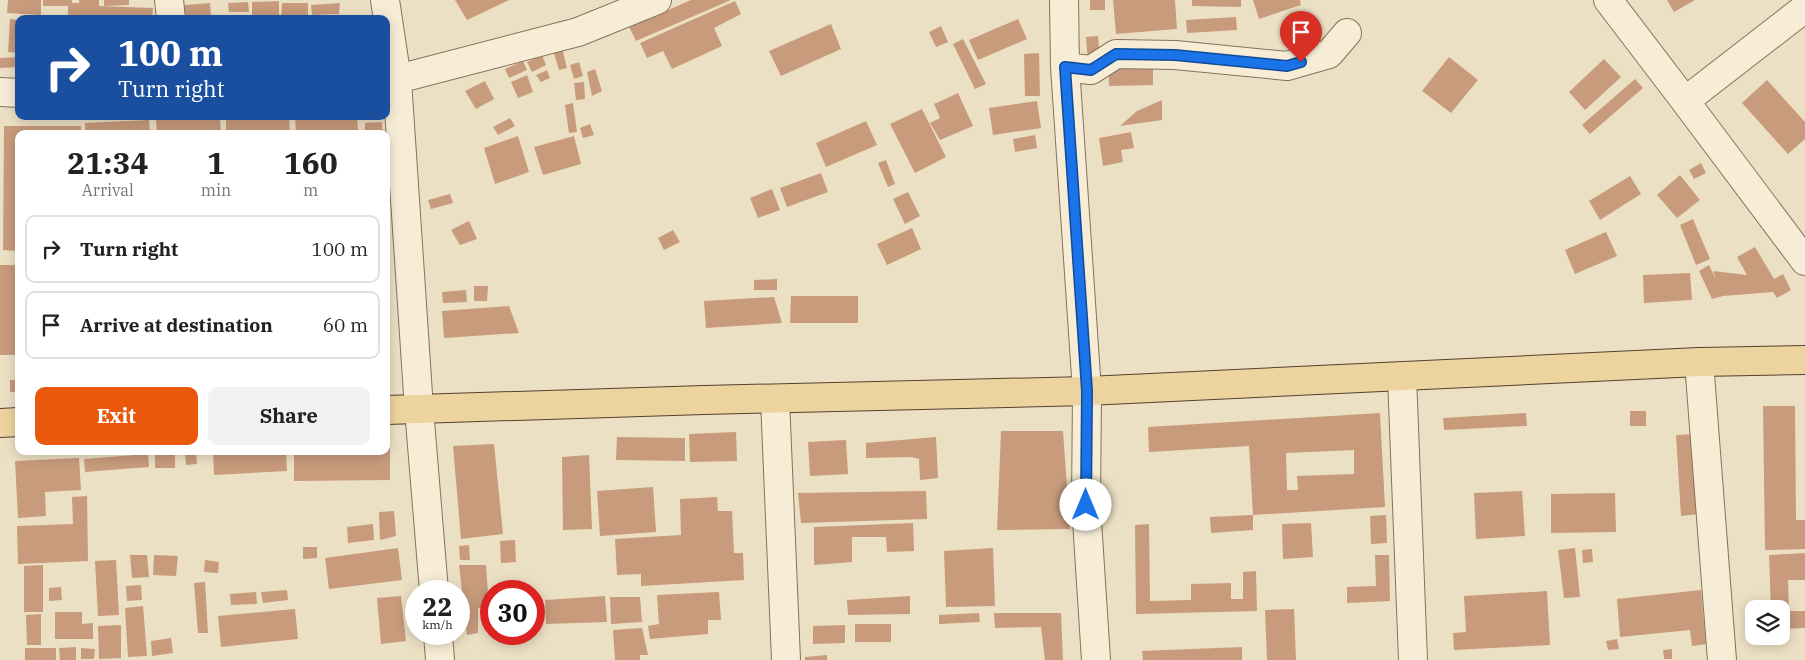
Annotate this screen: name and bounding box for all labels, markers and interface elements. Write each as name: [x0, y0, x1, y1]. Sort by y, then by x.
pin: [1280, 11, 1322, 62]
icon: arrive: [1287, 18, 1315, 46]
text: 100 m: [118, 30, 223, 76]
icon: right: [35, 35, 100, 100]
text: Turn right: [118, 74, 225, 103]
text: 21:34: [67, 143, 148, 182]
text: 1: [207, 143, 225, 182]
text: 160: [284, 143, 338, 182]
text: Arrival: [82, 180, 134, 200]
text: min: [201, 180, 231, 200]
text: m: [303, 180, 318, 200]
icon: right: [37, 235, 65, 263]
text: Turn right: [80, 237, 178, 261]
text: 100 m: [311, 237, 368, 261]
icon: arrive: [37, 311, 65, 339]
text: Arrive at destination: [80, 313, 273, 337]
text: 60 m: [323, 313, 368, 337]
button: Exit: [35, 387, 198, 445]
button: Share: [208, 387, 370, 445]
position arrow: [1059, 478, 1111, 530]
speed limit sign: 30: [480, 580, 545, 645]
text: 22: [422, 590, 453, 623]
map controls: [1745, 600, 1790, 645]
button: layers: [1745, 600, 1790, 645]
text: km/h: [422, 617, 453, 632]

